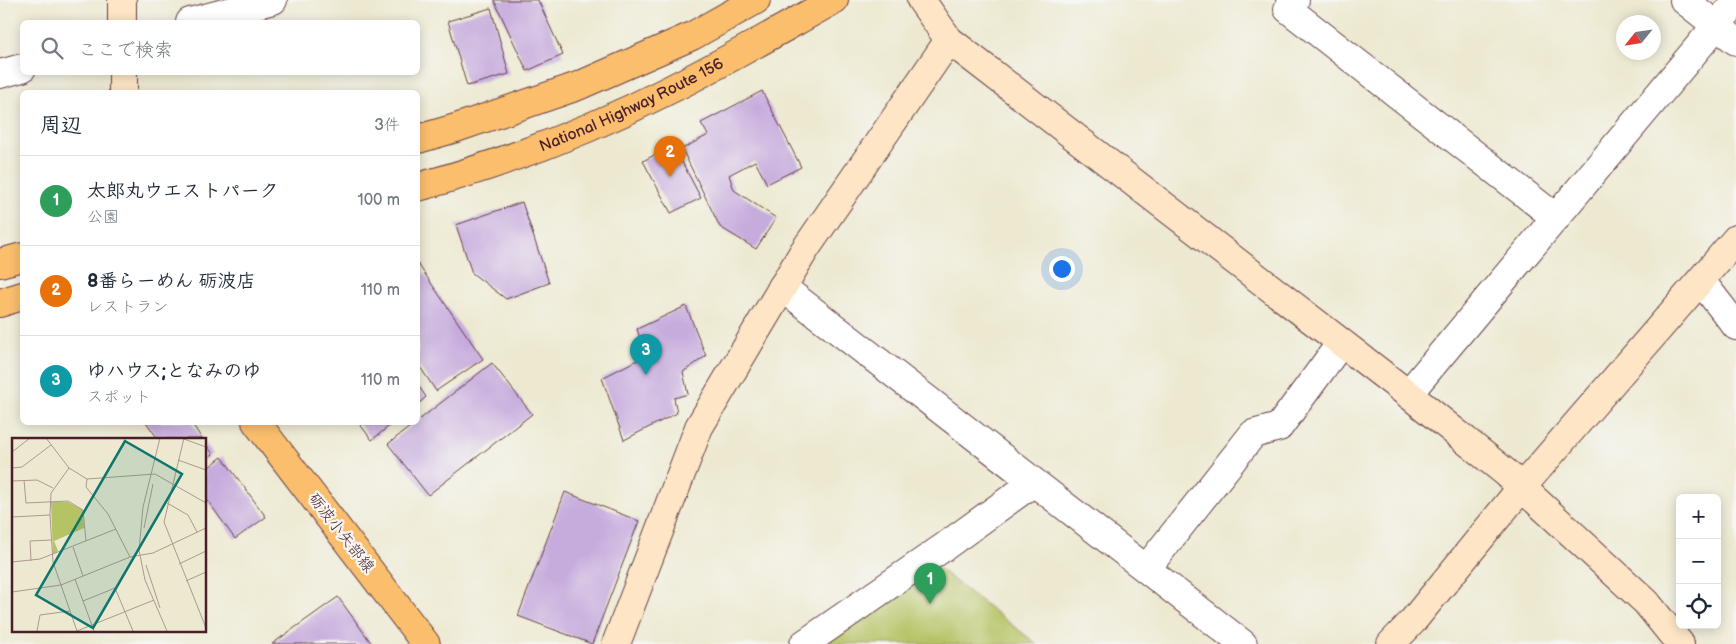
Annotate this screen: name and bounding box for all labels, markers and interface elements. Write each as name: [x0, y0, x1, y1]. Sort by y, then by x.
north arrow: [1616, 15, 1661, 60]
search box: [20, 20, 420, 75]
icon: search: [38, 34, 66, 62]
text: ここで検索: [78, 39, 173, 62]
street label: National Highway Route 156: [537, 54, 727, 156]
text: 周辺: [40, 113, 82, 138]
text: 3件: [374, 116, 400, 135]
pin: 2: [654, 136, 686, 177]
text: 太郎丸ウエストパーク: [87, 180, 279, 203]
text: 1: [53, 191, 59, 210]
text: 100 m: [357, 191, 400, 210]
text: 公園: [87, 208, 119, 227]
your location: [1049, 256, 1075, 282]
text: 8番らーめん 砺波店: [87, 270, 256, 293]
text: 2: [51, 281, 61, 300]
text: 110 m: [361, 281, 400, 300]
text: レストラン: [87, 298, 168, 317]
pin: 3: [630, 334, 662, 375]
text: ゆハウス;となみのゆ: [87, 360, 261, 383]
text: 3: [51, 371, 61, 390]
text: 110 m: [361, 371, 400, 390]
text: スポット: [87, 388, 151, 407]
inset map: [12, 438, 206, 632]
street label: 砺波小矢部線: [304, 489, 378, 577]
map controls: [1676, 494, 1721, 629]
button: +: [1676, 494, 1721, 539]
button: −: [1676, 539, 1721, 584]
pin: 1: [914, 563, 946, 604]
button: locate: [1676, 584, 1721, 629]

